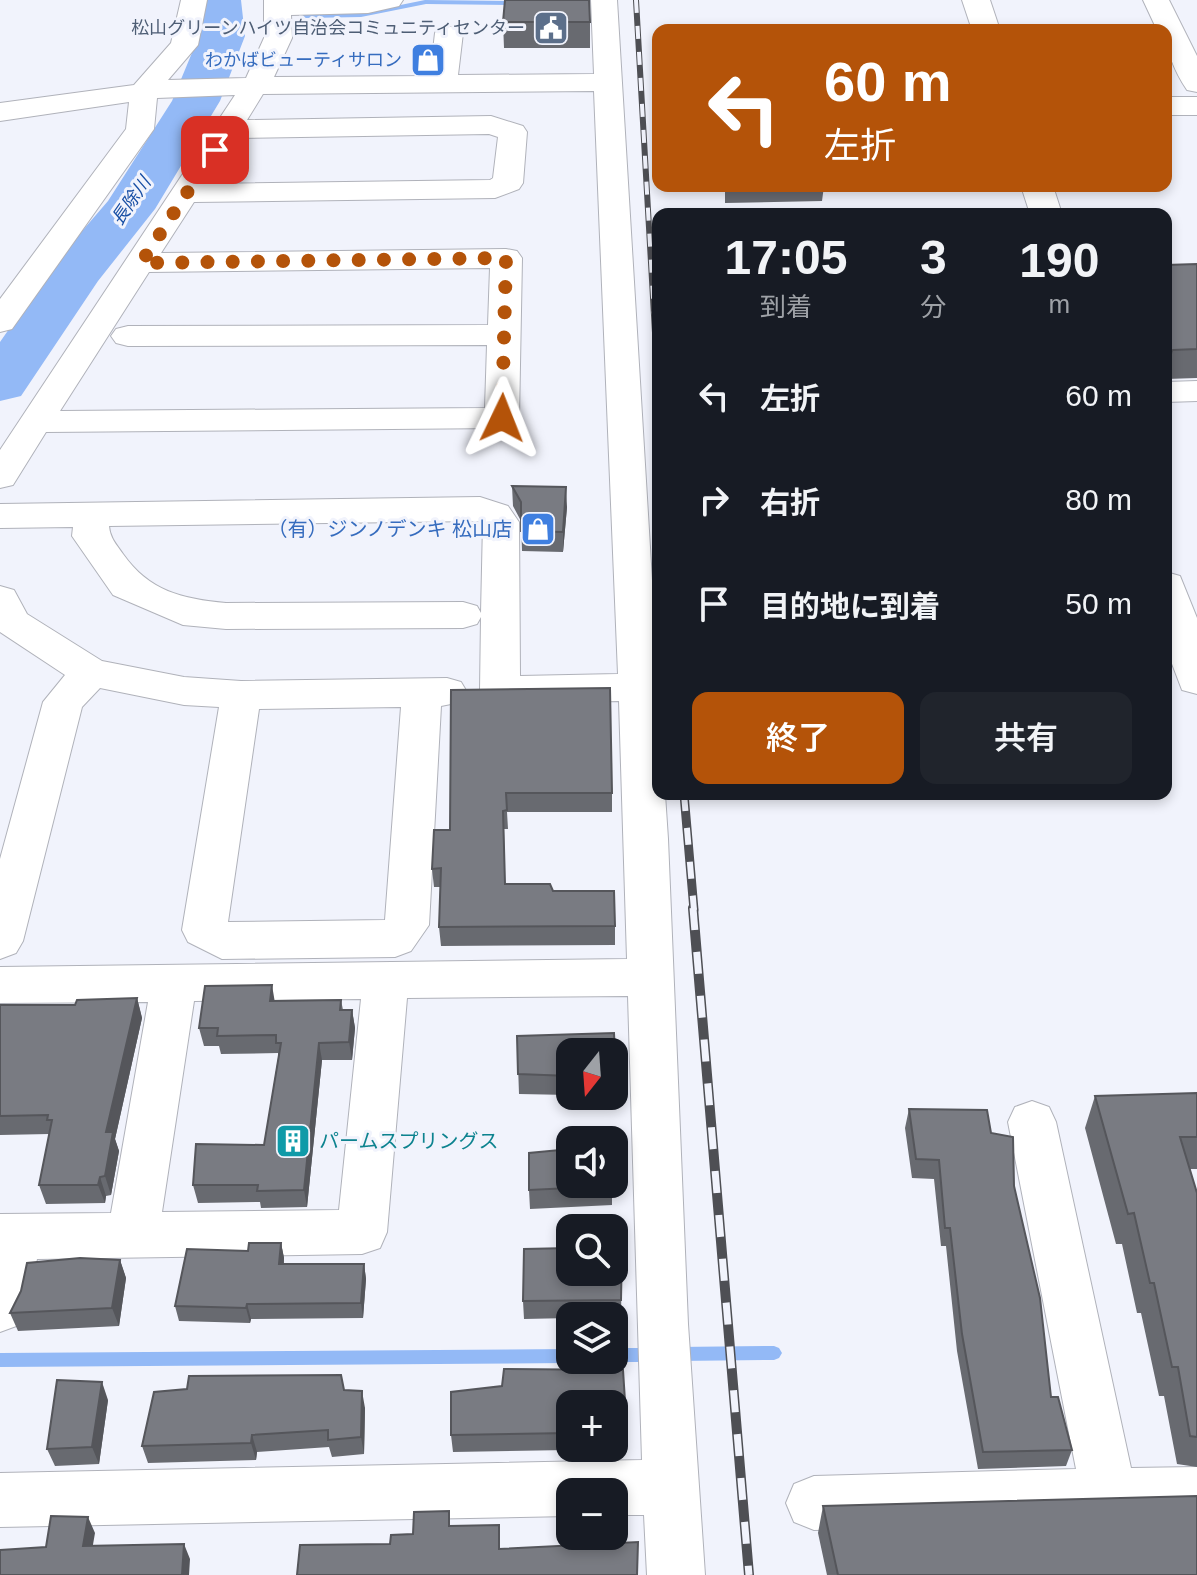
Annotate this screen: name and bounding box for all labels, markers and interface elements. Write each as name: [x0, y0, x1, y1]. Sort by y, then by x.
public building icon: 松山グリーンハイツ自治会コミュニティセンター: [532, 9, 570, 47]
place label: 松山グリーンハイツ自治会コミュニティセンター: [131, 18, 525, 38]
shop icon: わかばビューティサロン: [409, 41, 447, 79]
place label: わかばビューティサロン: [205, 50, 402, 70]
text: 60 m: [824, 50, 952, 113]
icon: left: [692, 56, 796, 160]
pin: [181, 116, 249, 184]
text: 左折: [824, 125, 896, 166]
icon: arrive: [193, 128, 237, 172]
water label: 長除川: [107, 172, 156, 229]
text: 17:05: [725, 231, 847, 284]
text: 3: [920, 231, 947, 284]
text: 190: [1019, 234, 1099, 287]
text: m: [1049, 289, 1070, 319]
text: 到着: [760, 292, 812, 322]
text: 分: [920, 292, 946, 322]
icon: left: [692, 374, 736, 418]
position arrow: [460, 376, 544, 460]
text: 60 m: [1065, 379, 1132, 412]
text: 左折: [760, 382, 820, 415]
icon: right: [692, 478, 736, 522]
text: 80 m: [1065, 483, 1132, 516]
text: 右折: [760, 486, 820, 519]
shop icon: （有）ジンノデンキ 松山店: [519, 510, 557, 548]
place label: （有）ジンノデンキ 松山店: [267, 518, 512, 540]
icon: arrive: [692, 582, 736, 626]
text: 50 m: [1065, 587, 1132, 620]
text: 目的地に到着: [760, 590, 940, 623]
button: 終了: [692, 692, 904, 784]
button: 共有: [920, 692, 1132, 784]
north arrow: [556, 1038, 628, 1110]
map controls: [556, 1038, 628, 1550]
building icon: パームスプリングス: [274, 1122, 312, 1160]
button: sound: [556, 1126, 628, 1198]
place label: パームスプリングス: [319, 1130, 498, 1152]
button: search: [556, 1214, 628, 1286]
button: layers: [556, 1302, 628, 1374]
button: +: [556, 1390, 628, 1462]
button: −: [556, 1478, 628, 1550]

